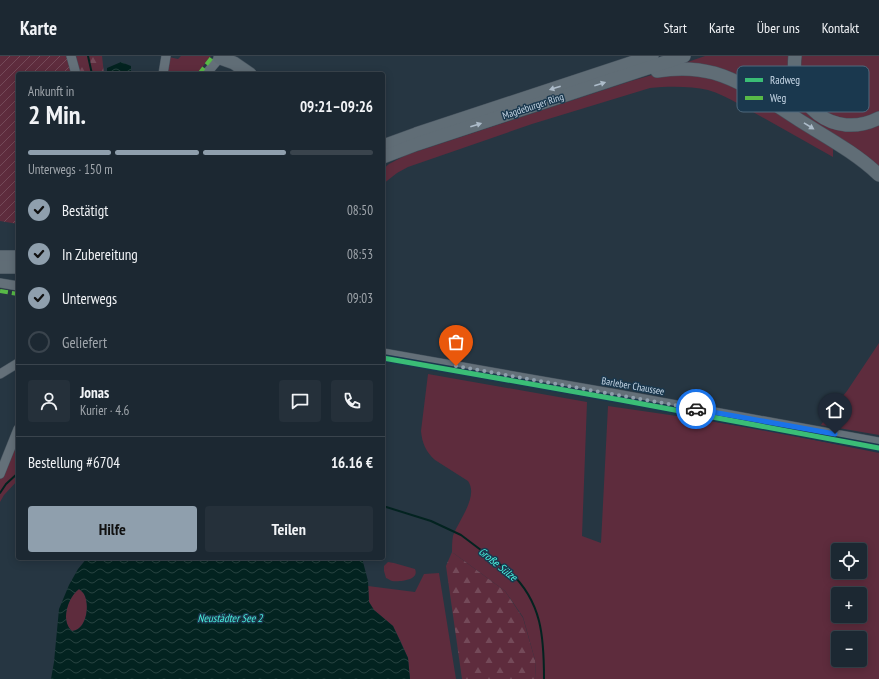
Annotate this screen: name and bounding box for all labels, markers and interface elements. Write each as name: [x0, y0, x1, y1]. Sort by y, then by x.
text: Karte: [20, 16, 57, 40]
text: Start: [663, 19, 687, 37]
text: Karte: [709, 19, 735, 37]
text: Über uns: [757, 19, 800, 37]
text: Kontakt: [822, 19, 859, 37]
legend: [737, 66, 869, 112]
text: Radweg: [770, 73, 800, 87]
one-way arrow: [594, 81, 606, 87]
text: Ankunft in: [28, 83, 74, 100]
one-way arrow: [549, 85, 561, 91]
street label: Magdeburger Ring: [501, 90, 565, 122]
text: Weg: [770, 91, 786, 105]
text: 09:21–09:26: [300, 97, 373, 116]
text: 2 Min.: [28, 98, 86, 131]
one-way arrow: [471, 122, 483, 128]
one-way arrow: [803, 122, 814, 130]
text: Unterwegs · 150 m: [28, 161, 113, 178]
icon: check: [28, 199, 50, 221]
text: Bestätigt: [62, 201, 108, 220]
text: 08:50: [347, 202, 373, 219]
icon: check: [28, 243, 50, 265]
text: In Zubereitung: [62, 245, 138, 264]
text: 08:53: [347, 246, 373, 263]
icon: check: [28, 287, 50, 309]
text: Unterwegs: [62, 289, 117, 308]
text: 09:03: [347, 290, 373, 307]
pin: [439, 325, 473, 366]
icon: bag: [445, 331, 467, 353]
text: Geliefert: [62, 333, 107, 352]
street label: Barleber Chaussee: [601, 374, 665, 398]
button: person: [28, 380, 70, 422]
button: chat: [279, 380, 321, 422]
button: phone: [331, 380, 373, 422]
text: Jonas: [80, 383, 109, 402]
courier: [676, 389, 716, 429]
pin: [818, 393, 852, 434]
icon: car: [685, 398, 707, 420]
icon: home: [824, 399, 846, 421]
text: Kurier · 4.6: [80, 402, 129, 419]
text: Bestellung #6704: [28, 453, 120, 472]
text: 16.16 €: [331, 453, 373, 472]
button: Hilfe: [28, 506, 197, 552]
button: Teilen: [205, 506, 373, 552]
map controls: [831, 543, 867, 667]
button: locate: [831, 543, 867, 579]
water label: Große Sülze: [476, 544, 521, 585]
button: +: [831, 587, 867, 623]
water label: Neustädter See 2: [198, 611, 264, 625]
button: −: [831, 631, 867, 667]

